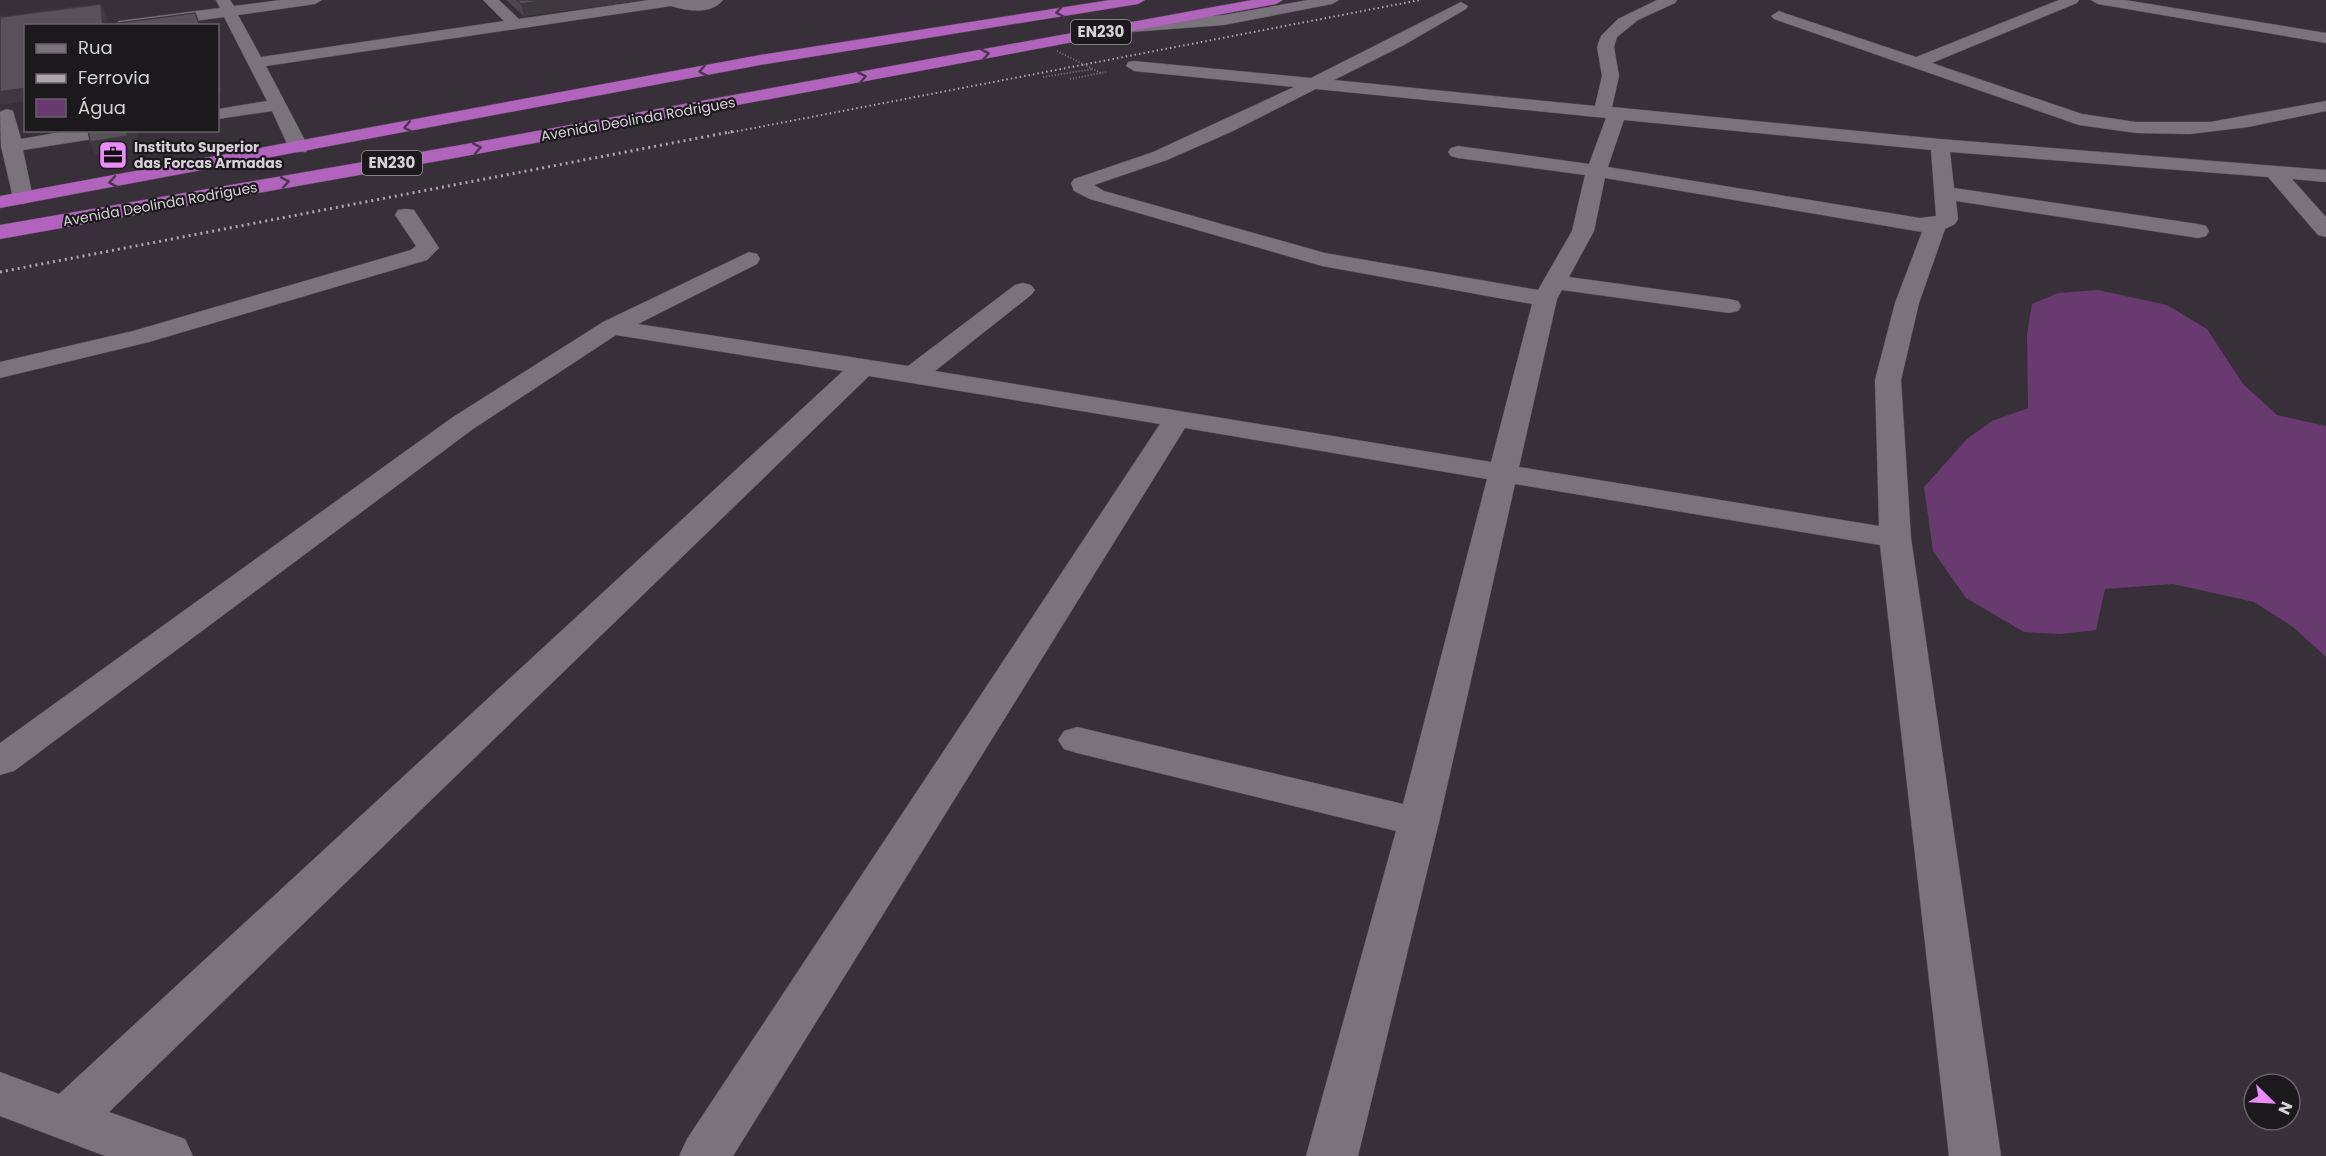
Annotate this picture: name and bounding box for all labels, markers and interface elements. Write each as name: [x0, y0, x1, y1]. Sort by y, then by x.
one-way arrow: [1055, 6, 1065, 18]
road number: EN230: [1071, 20, 1131, 44]
legend: [24, 24, 219, 132]
text: Rua: [78, 35, 113, 60]
one-way arrow: [979, 48, 989, 61]
one-way arrow: [698, 64, 708, 77]
text: Ferrovia: [78, 65, 150, 90]
one-way arrow: [857, 71, 867, 84]
street label: Avenida Deolinda Rodrigues: [539, 92, 737, 146]
text: Água: [78, 95, 126, 120]
one-way arrow: [403, 120, 413, 133]
place label: Instituto Superior das Forcas Armadas: [134, 137, 283, 173]
office icon: Instituto Superior das Forcas Armadas: [97, 139, 129, 171]
one-way arrow: [472, 142, 482, 155]
road number: EN230: [362, 151, 422, 175]
one-way arrow: [108, 175, 118, 188]
one-way arrow: [280, 176, 290, 189]
street label: Avenida Deolinda Rodrigues: [61, 177, 259, 231]
north arrow: [2242, 1072, 2302, 1132]
text: N: [2272, 1098, 2298, 1118]

